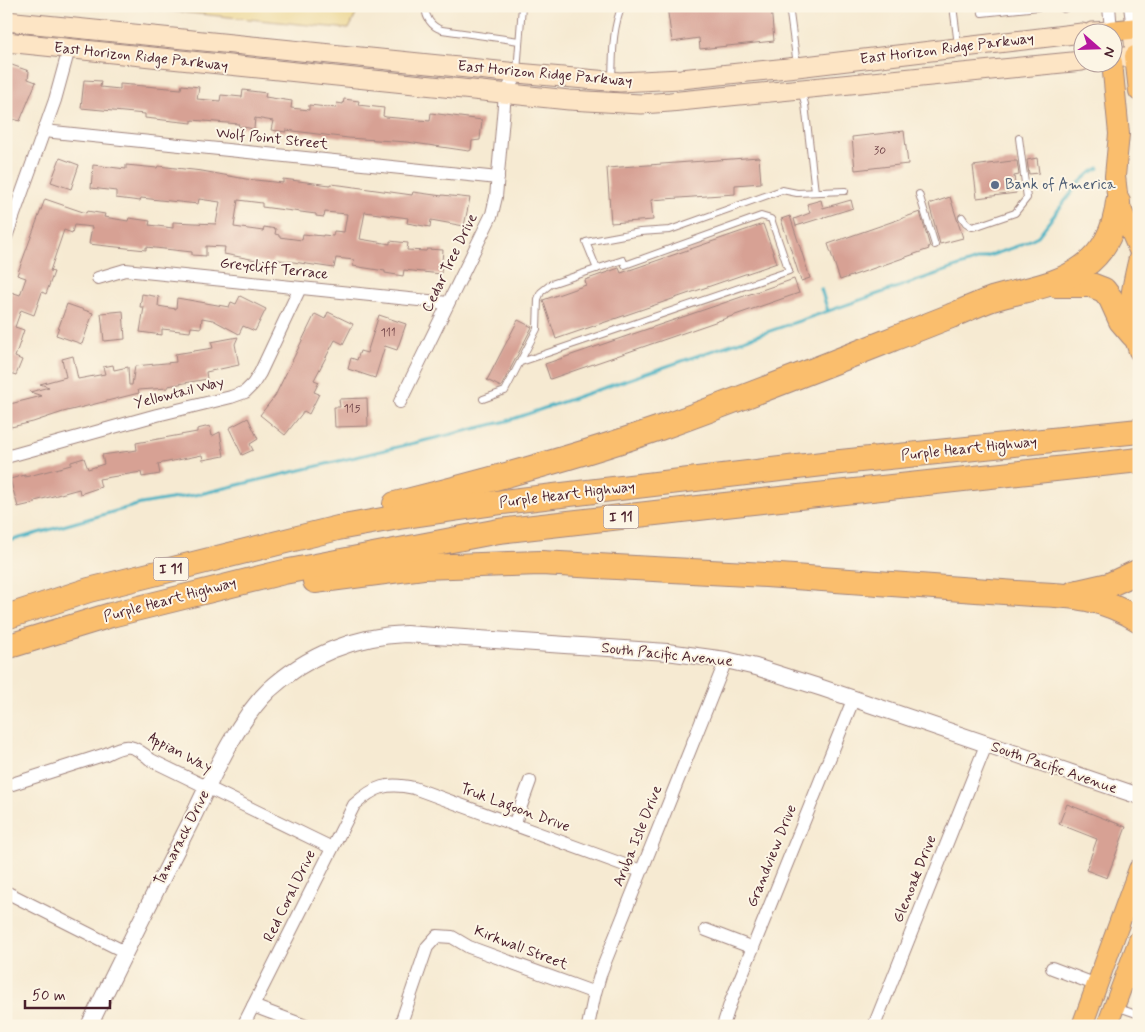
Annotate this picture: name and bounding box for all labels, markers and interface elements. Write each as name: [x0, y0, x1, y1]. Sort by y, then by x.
north arrow: [1072, 22, 1122, 72]
street label: East Horizon Ridge Parkway: [859, 28, 1035, 70]
street label: East Horizon Ridge Parkway: [53, 38, 229, 76]
text: N: [1099, 45, 1119, 60]
street label: East Horizon Ridge Parkway: [457, 56, 633, 92]
street label: Wolf Point Street: [215, 123, 329, 155]
house number: 30: [874, 143, 886, 159]
place label: Bank of America: [1005, 175, 1117, 195]
marker: Bank of America: [989, 179, 1001, 191]
street label: Cedar Tree Drive: [417, 210, 483, 316]
street label: Greycliff Terrace: [219, 253, 329, 285]
house number: 111: [380, 325, 396, 341]
street label: Yellowtail Way: [132, 372, 227, 414]
house number: 115: [343, 401, 361, 417]
street label: Purple Heart Highway: [900, 432, 1038, 467]
street label: Purple Heart Highway: [498, 477, 636, 514]
road number: I 11: [604, 506, 638, 528]
road number: I 11: [154, 558, 188, 580]
street label: Purple Heart Highway: [101, 573, 239, 628]
street label: South Pacific Avenue: [600, 638, 734, 672]
street label: Appian Way: [144, 728, 215, 779]
street label: South Pacific Avenue: [988, 737, 1120, 799]
street label: Truk Lagoon Drive: [457, 779, 573, 838]
street label: Aruba Isle Drive: [609, 783, 667, 889]
street label: Tamarack Drive: [149, 787, 215, 889]
street label: Grandview Drive: [742, 801, 802, 910]
street label: Glenoak Drive: [888, 832, 942, 926]
street label: Red Coral Drive: [259, 846, 321, 945]
street label: Kirkwall Street: [471, 921, 571, 975]
scale bar: [25, 977, 110, 1009]
text: 50 m: [32, 986, 66, 1006]

